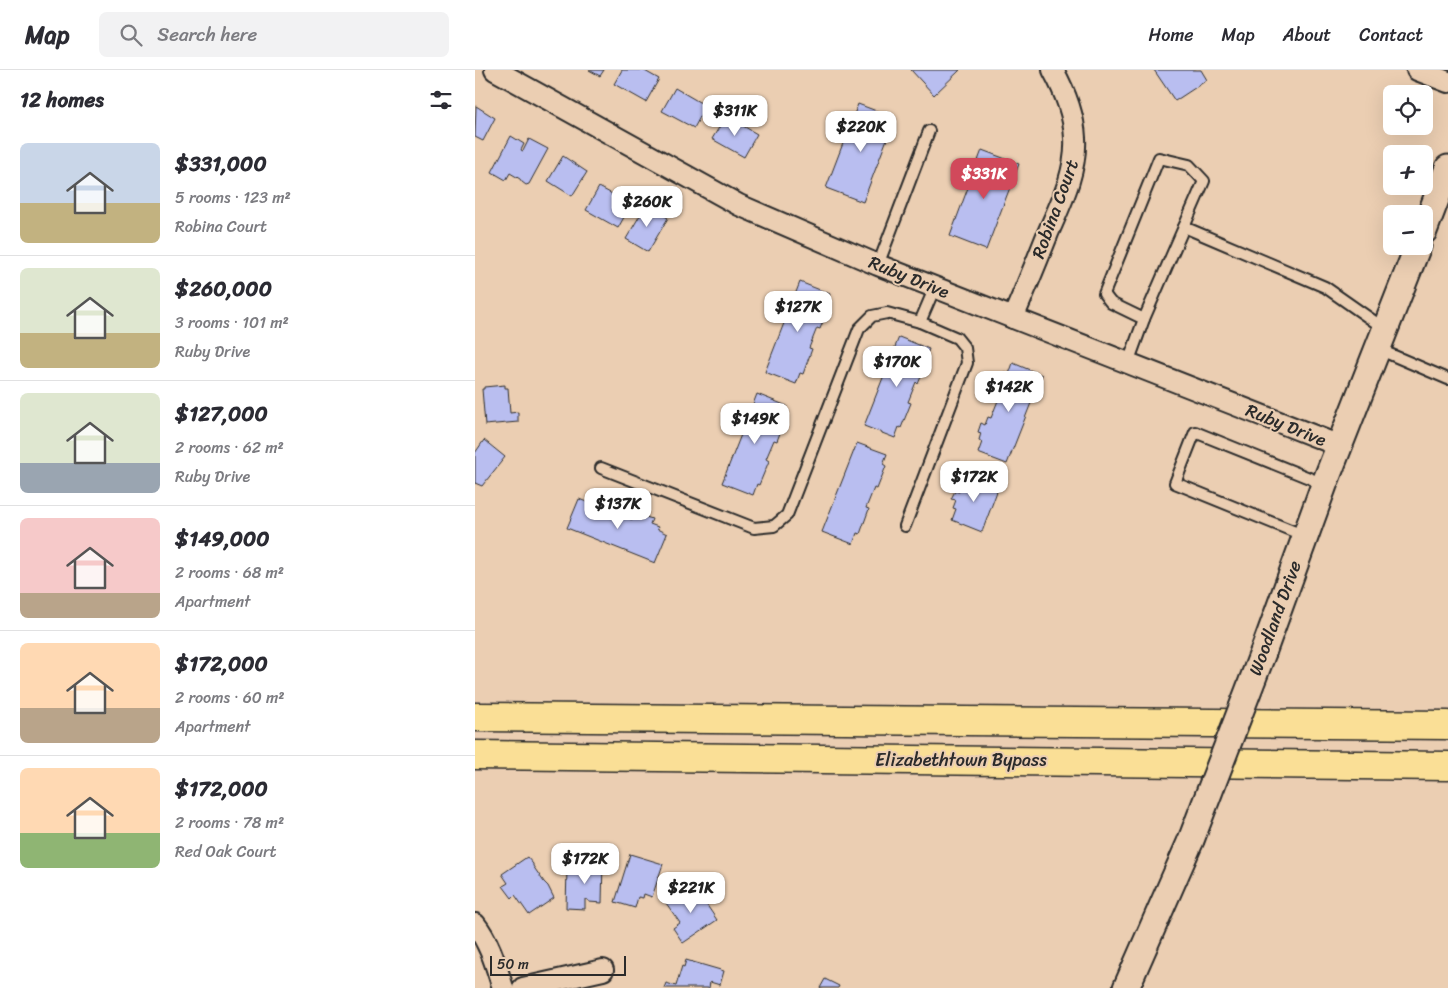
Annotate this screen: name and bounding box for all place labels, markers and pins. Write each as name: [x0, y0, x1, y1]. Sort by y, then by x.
pin: $311K: [700, 94, 770, 137]
pin: $220K: [826, 111, 896, 153]
pin: $331K: [949, 158, 1019, 200]
pin: $260K: [612, 186, 682, 228]
pin: $127K: [763, 290, 833, 333]
pin: $170K: [862, 346, 932, 388]
pin: $142K: [974, 370, 1044, 413]
pin: $149K: [720, 402, 790, 445]
pin: $172K: [939, 460, 1009, 503]
pin: $137K: [583, 488, 653, 530]
pin: $172K: [550, 842, 620, 885]
pin: $221K: [656, 872, 726, 914]

